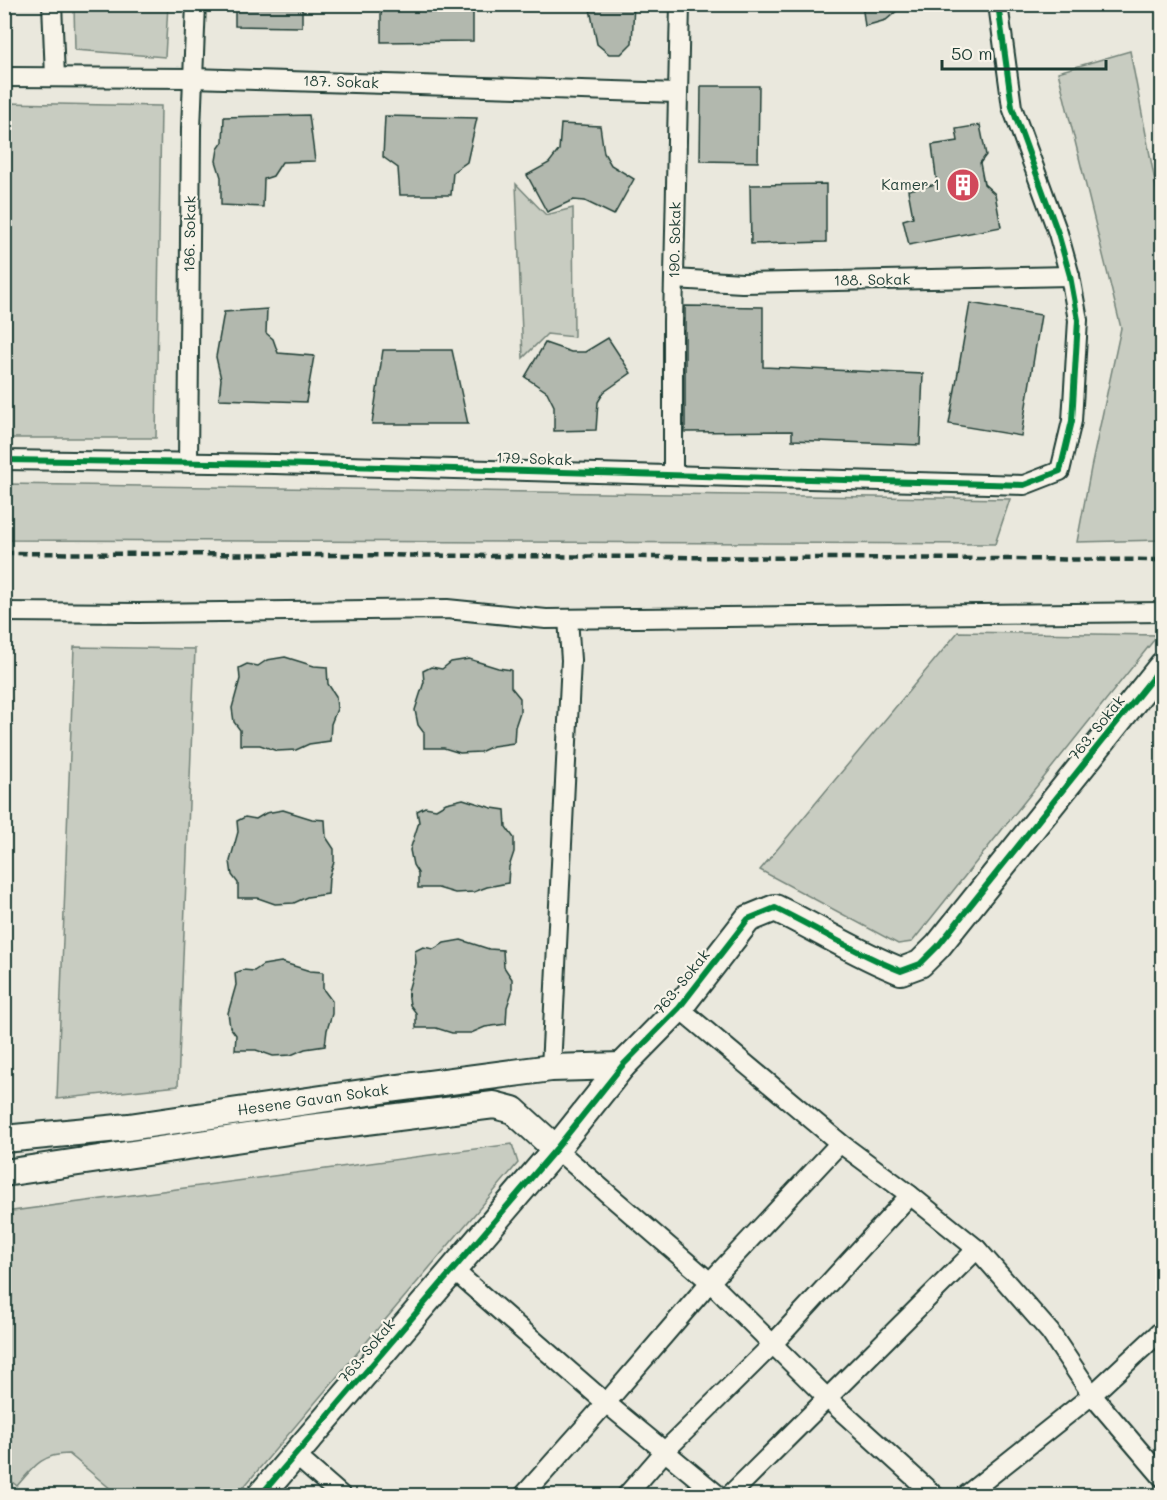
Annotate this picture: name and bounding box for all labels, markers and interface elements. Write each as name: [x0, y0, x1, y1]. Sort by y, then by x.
scale bar: [942, 33, 1106, 71]
text: 50 m: [951, 41, 993, 65]
street label: 187. Sokak: [303, 70, 379, 92]
building icon: Kamer 1: [945, 167, 981, 203]
place label: Kamer 1: [881, 174, 940, 194]
street label: 186. Sokak: [178, 195, 200, 273]
street label: 190. Sokak: [663, 201, 685, 278]
street label: 188. Sokak: [833, 268, 911, 290]
street label: 179. Sokak: [496, 447, 572, 469]
street label: 763. Sokak: [1064, 691, 1129, 764]
street label: 763. Sokak: [649, 945, 714, 1018]
street label: Hesene Gavan Sokak: [236, 1078, 390, 1120]
street label: 763. Sokak: [333, 1314, 399, 1387]

